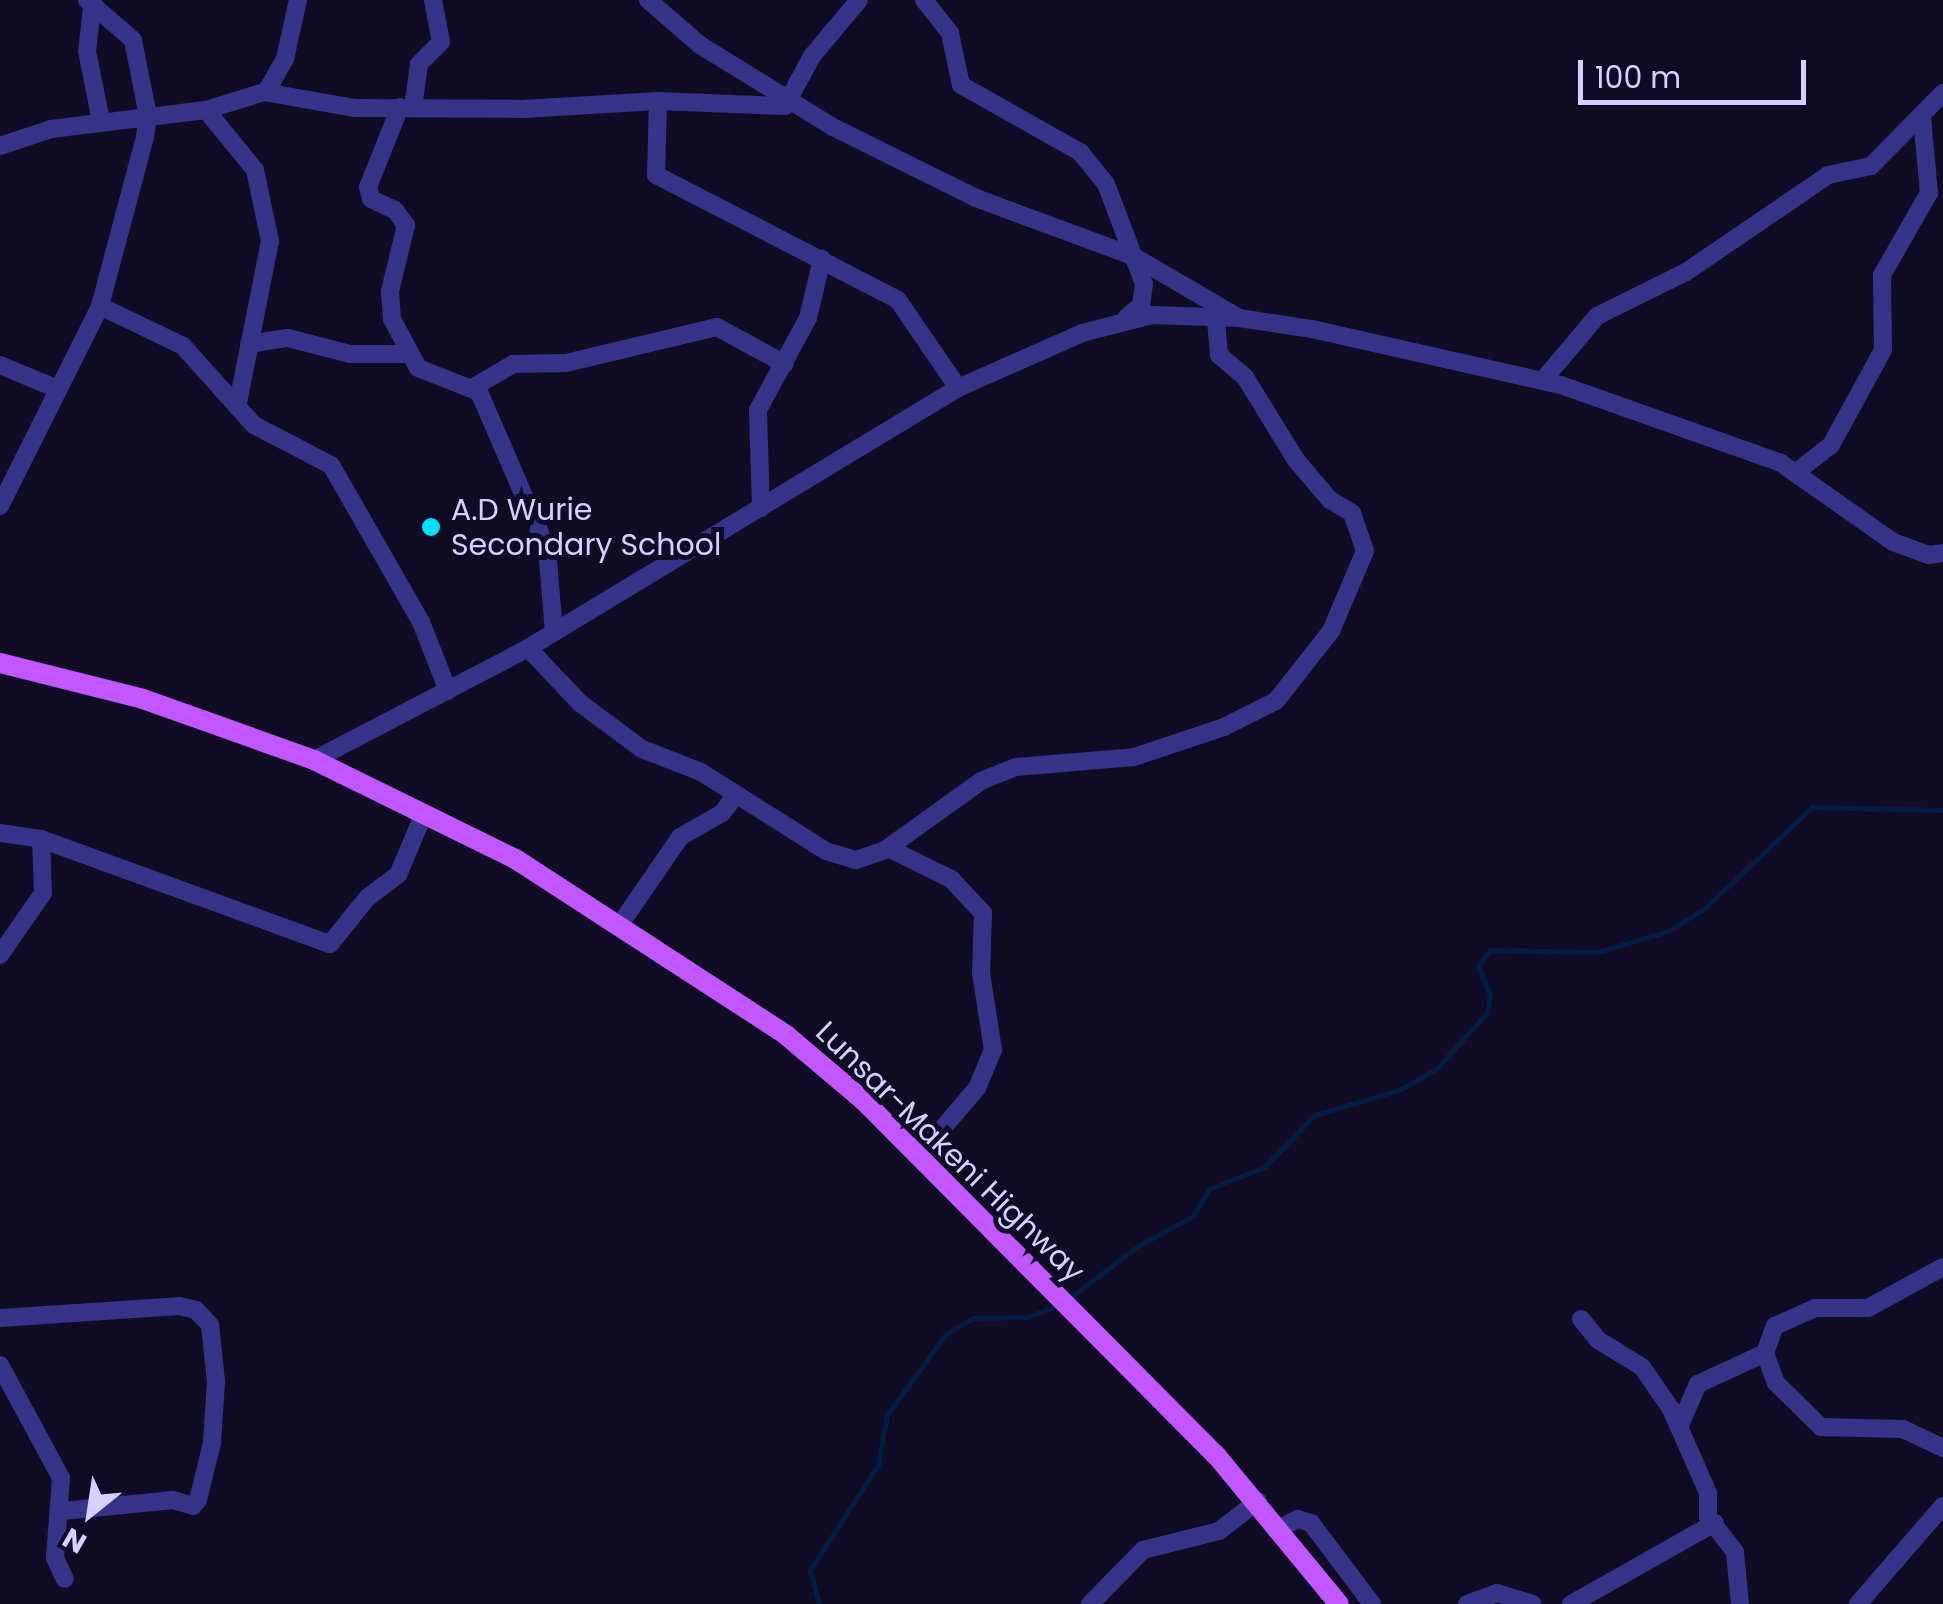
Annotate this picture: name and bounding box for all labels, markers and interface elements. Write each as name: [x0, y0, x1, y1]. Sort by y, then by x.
scale bar: [1583, 40, 1810, 102]
text: 100 m: [1595, 56, 1681, 99]
place label: A.D Wurie Secondary School: [451, 492, 721, 562]
marker: A.D Wurie Secondary School: [420, 516, 442, 538]
street label: Lunsar-Makeni Highway: [808, 1014, 1092, 1290]
north arrow: [40, 1464, 140, 1564]
text: N: [56, 1518, 94, 1563]

